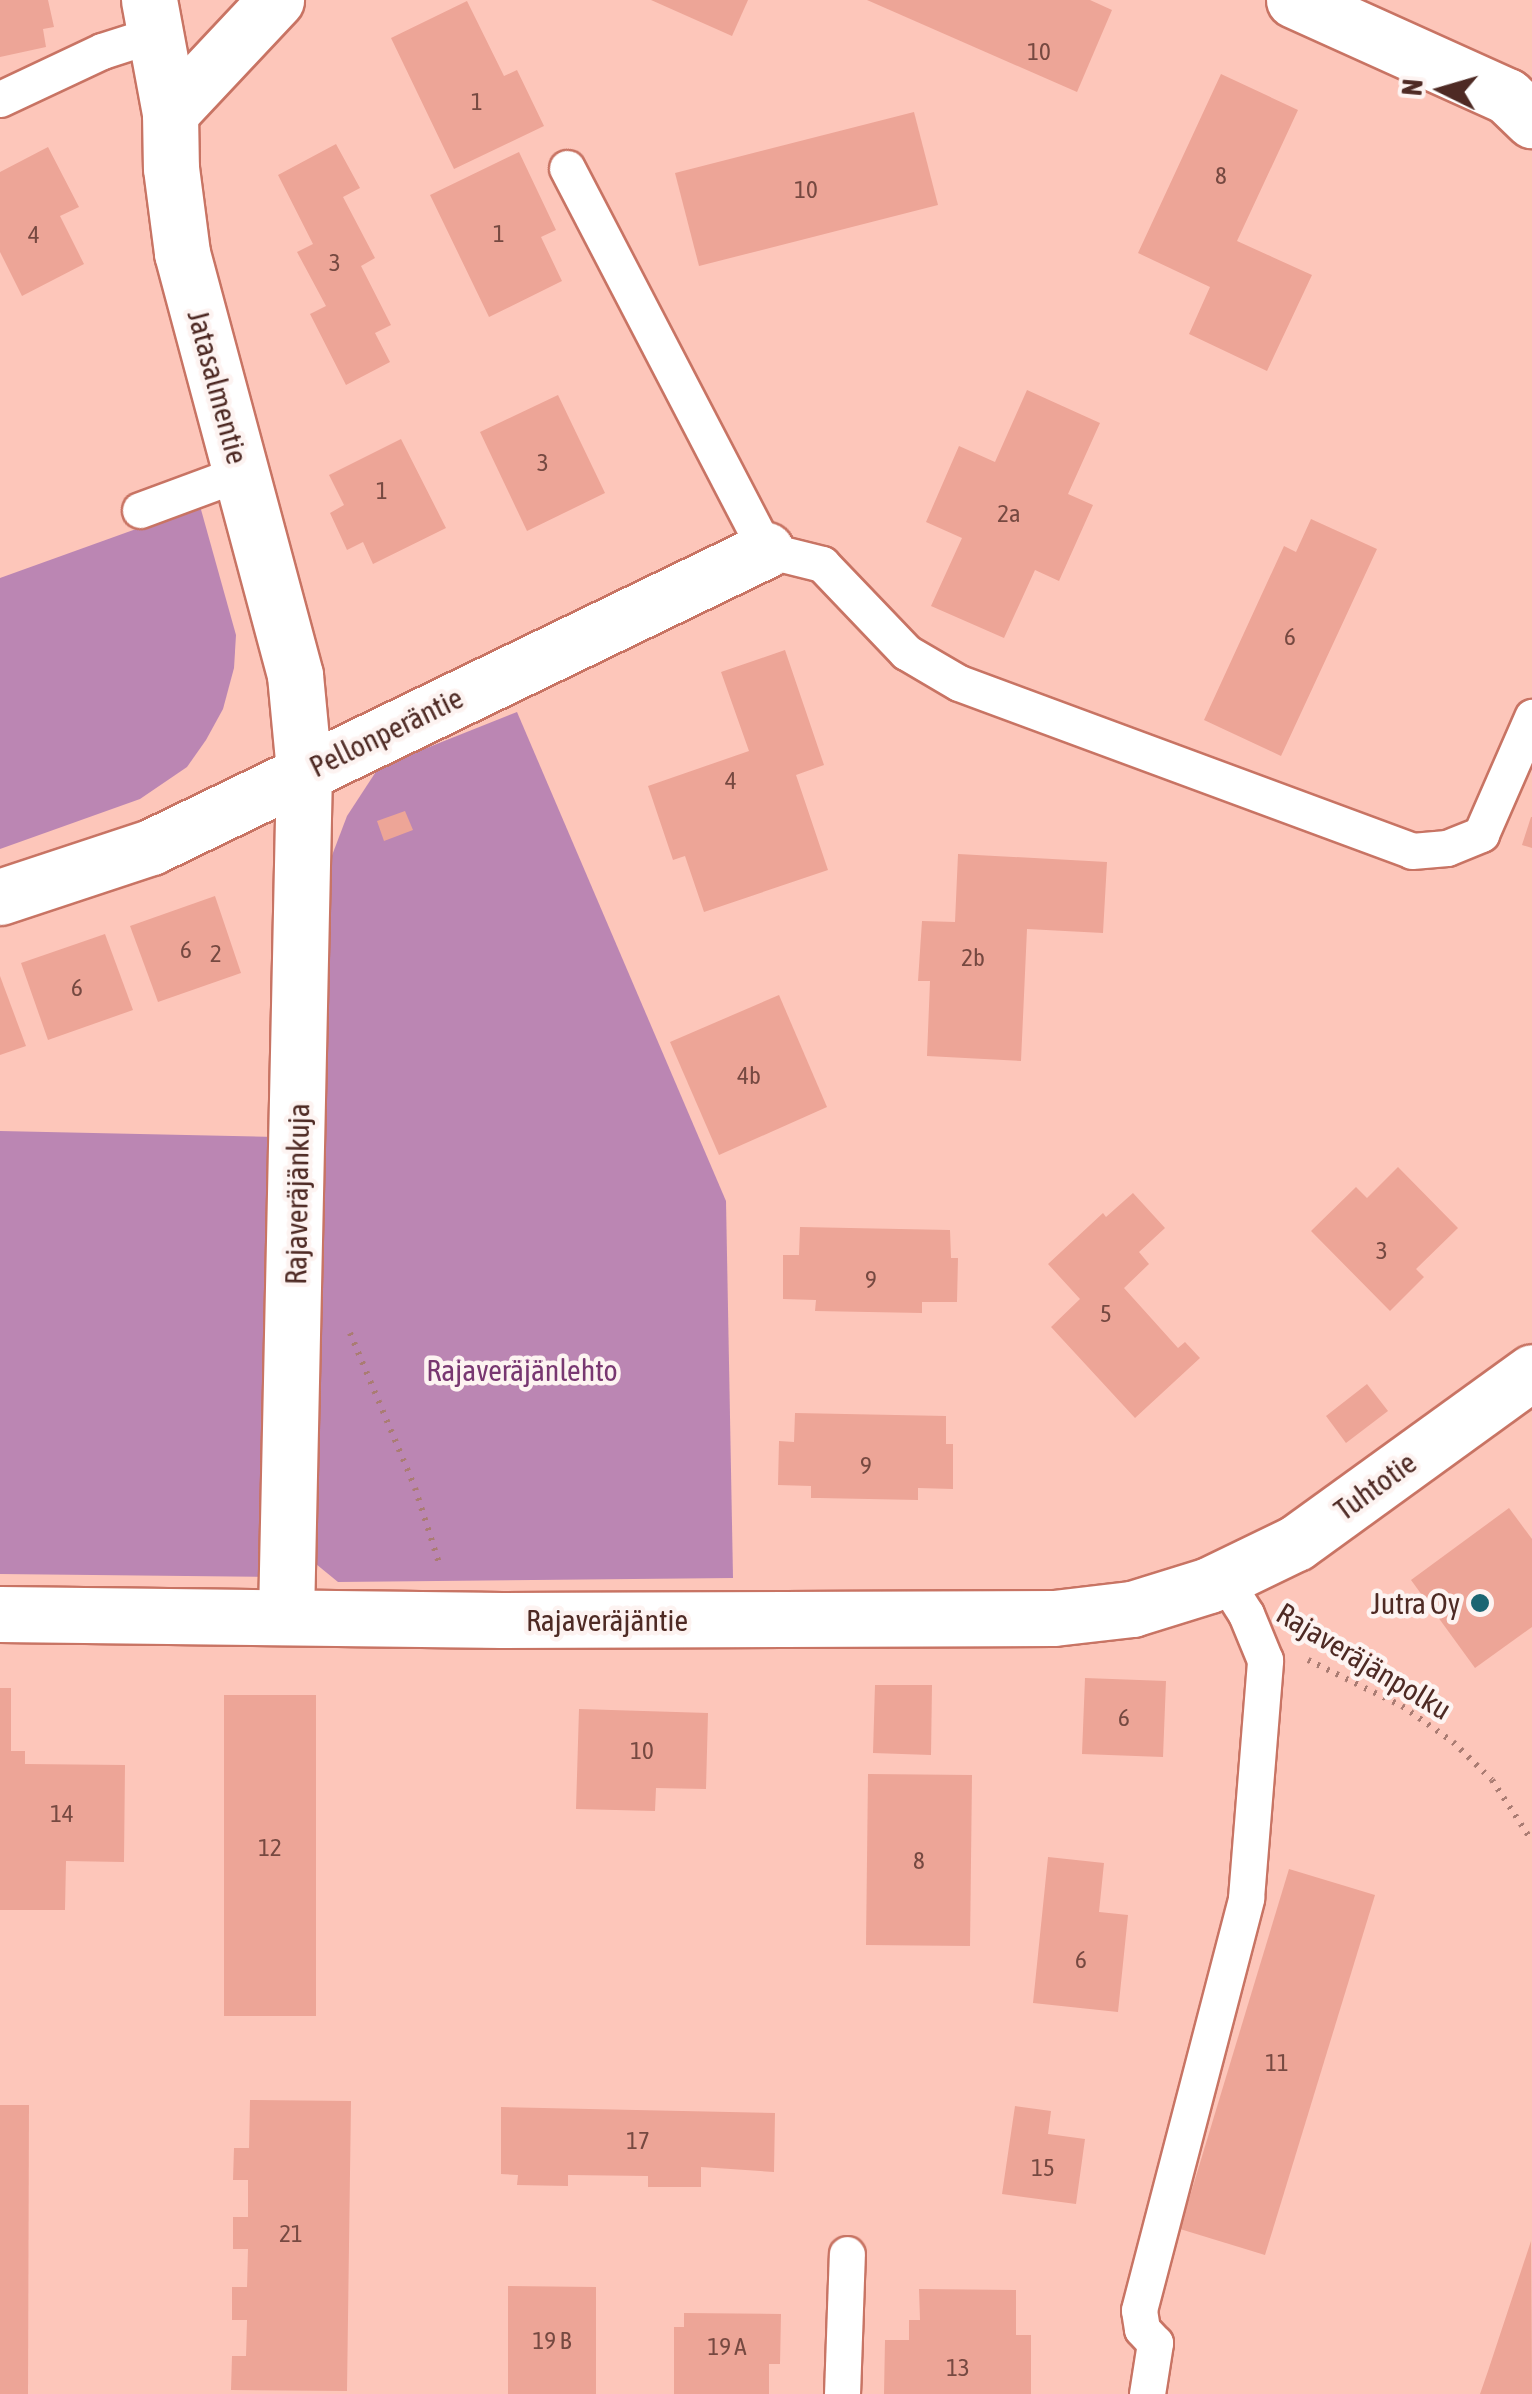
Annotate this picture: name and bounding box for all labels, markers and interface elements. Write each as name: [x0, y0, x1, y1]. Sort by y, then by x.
house number: 10: [1027, 36, 1051, 66]
north arrow: [1392, 40, 1492, 140]
text: N: [1395, 78, 1429, 97]
house number: 1: [471, 86, 483, 116]
house number: 8: [1215, 160, 1227, 190]
house number: 10: [794, 174, 818, 204]
house number: 1: [493, 218, 505, 248]
house number: 4: [28, 219, 40, 249]
house number: 3: [329, 247, 341, 277]
street label: Jatasalmentie: [180, 306, 256, 468]
house number: 3: [537, 447, 549, 477]
house number: 1: [376, 475, 388, 505]
house number: 2a: [997, 498, 1021, 528]
house number: 6: [1284, 621, 1296, 651]
street label: Pellonperäntie: [304, 679, 468, 785]
house number: 4: [725, 765, 737, 795]
house number: 6: [180, 934, 192, 964]
house number: 2: [210, 938, 222, 968]
house number: 2b: [961, 942, 985, 972]
house number: 6: [71, 972, 83, 1002]
house number: 4b: [737, 1060, 761, 1090]
street label: Rajaveräjänkuja: [277, 1103, 317, 1285]
house number: 3: [1376, 1235, 1388, 1265]
house number: 9: [865, 1264, 877, 1294]
house number: 5: [1100, 1298, 1112, 1328]
park label: Rajaveräjänlehto: [426, 1352, 618, 1388]
street label: Tuhtotie: [1327, 1444, 1423, 1528]
house number: 9: [860, 1450, 872, 1480]
place label: Jutra Oy: [1371, 1585, 1460, 1621]
marker: Jutra Oy: [1469, 1592, 1491, 1614]
street label: Rajaveräjänpolku: [1270, 1595, 1458, 1727]
street label: Rajaveräjäntie: [526, 1602, 688, 1638]
house number: 6: [1118, 1702, 1130, 1732]
house number: 10: [630, 1735, 654, 1765]
house number: 14: [50, 1798, 74, 1828]
house number: 12: [258, 1832, 282, 1862]
house number: 8: [913, 1845, 925, 1875]
house number: 6: [1075, 1944, 1087, 1974]
house number: 11: [1265, 2047, 1289, 2077]
house number: 17: [626, 2125, 650, 2155]
house number: 15: [1031, 2152, 1055, 2182]
house number: 21: [279, 2218, 303, 2248]
house number: 19 B: [533, 2325, 571, 2355]
house number: 19 A: [707, 2331, 747, 2361]
house number: 13: [946, 2352, 970, 2382]

